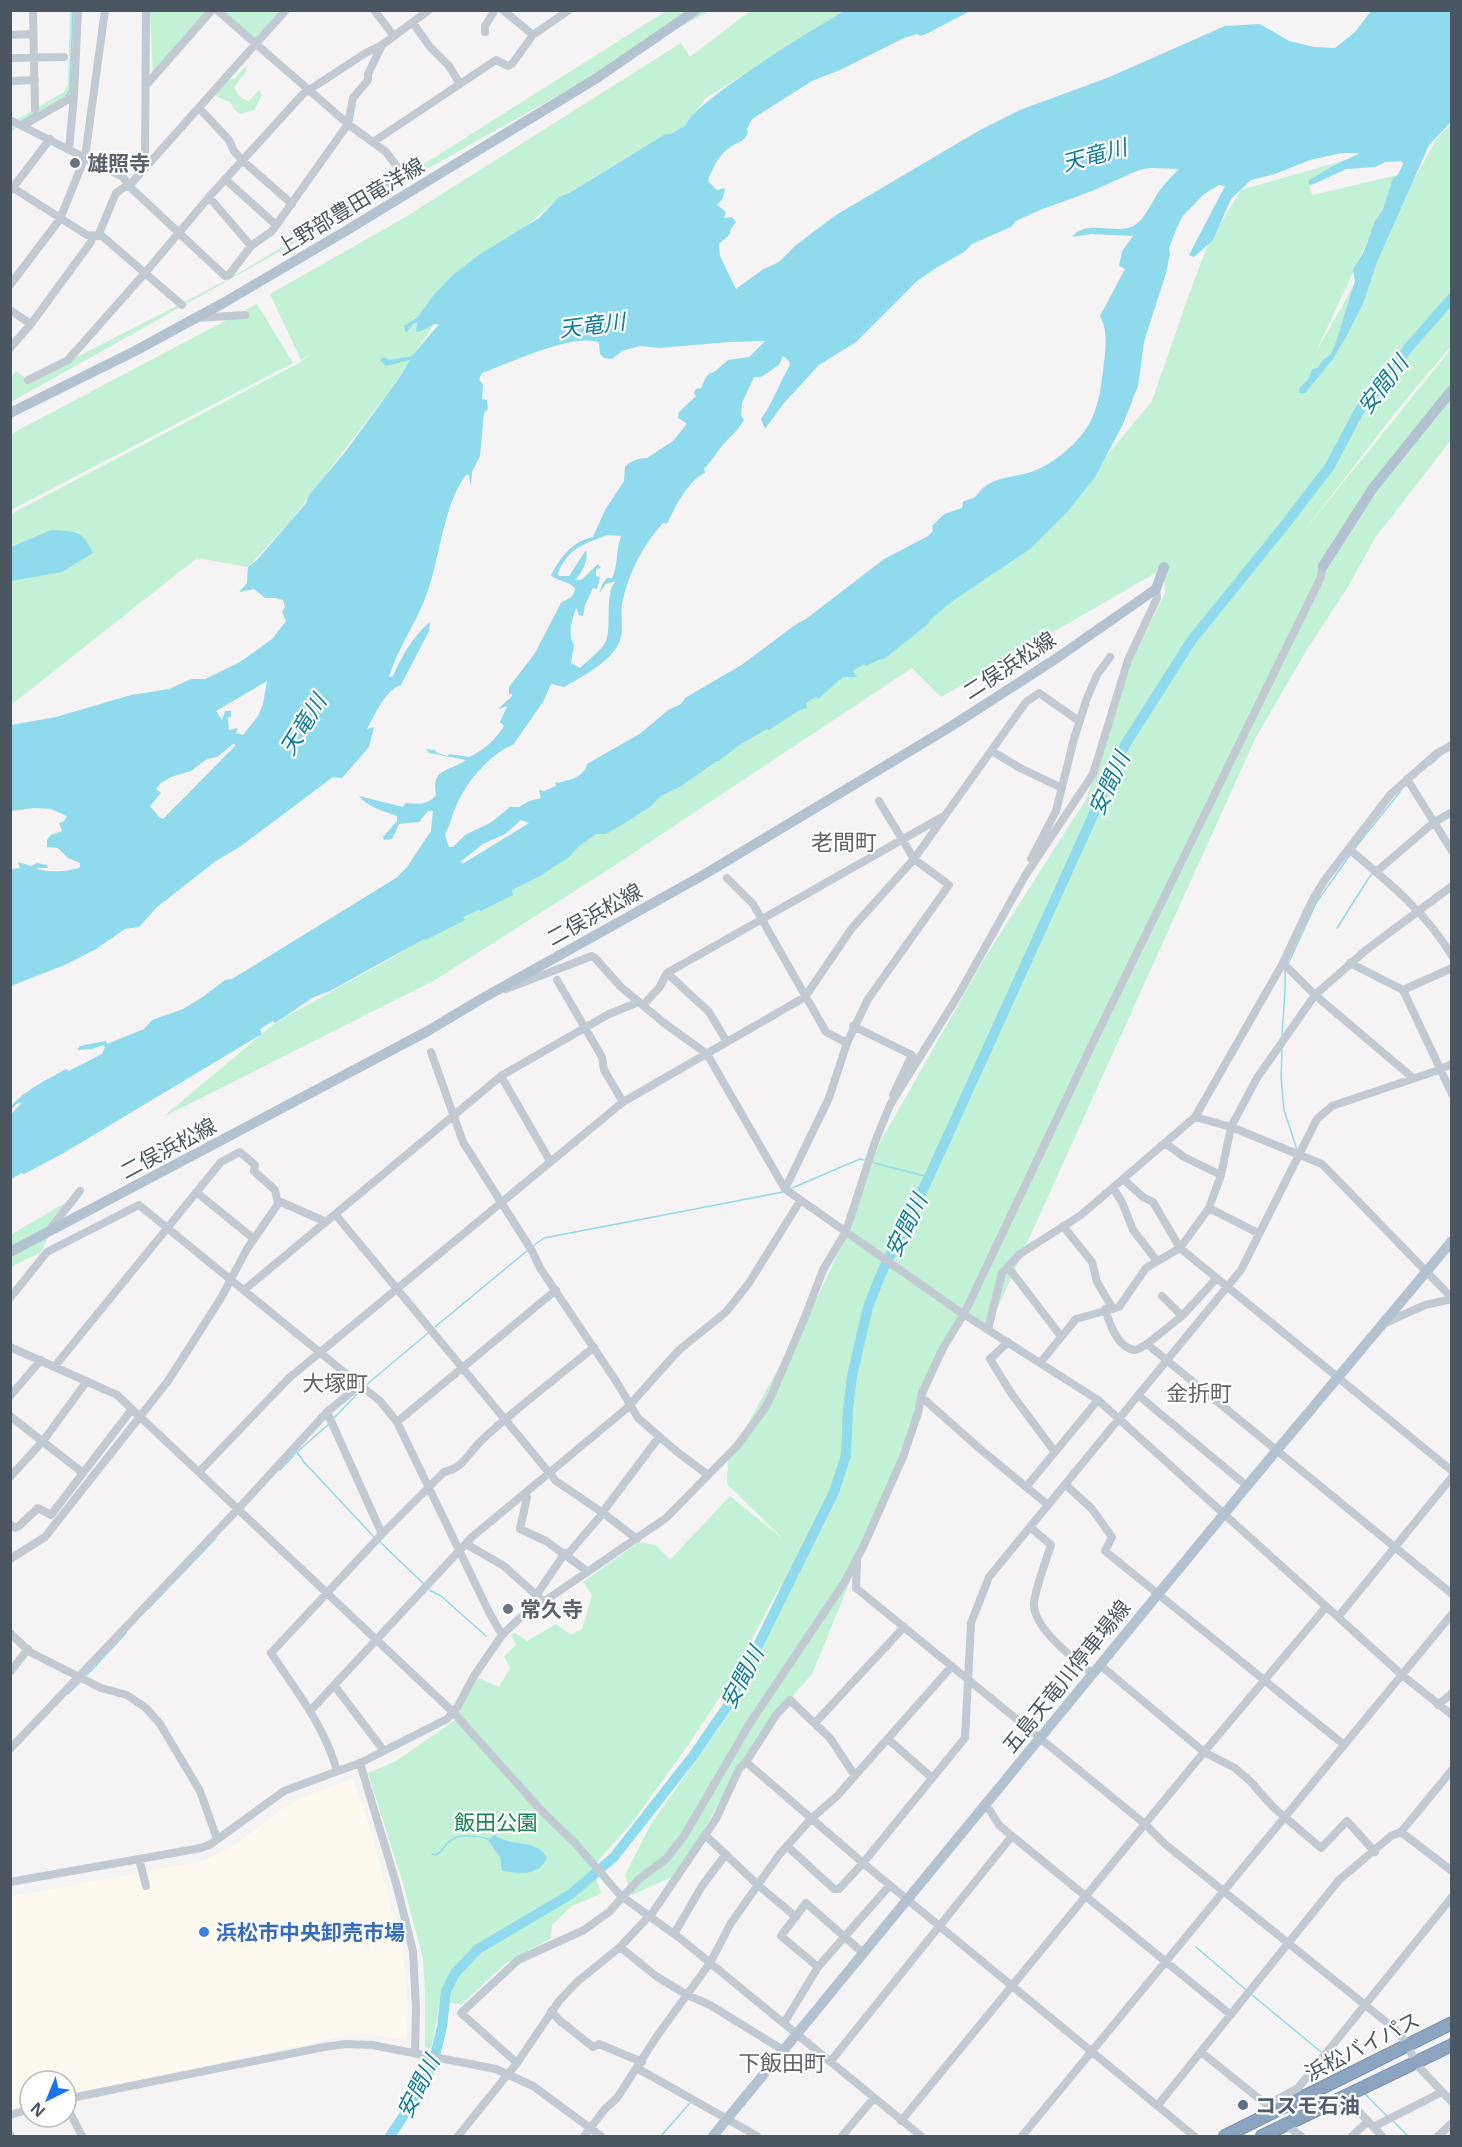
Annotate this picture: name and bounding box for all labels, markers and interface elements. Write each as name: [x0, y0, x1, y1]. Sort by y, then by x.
water label: 天竜川: [1058, 130, 1132, 177]
place label: 雄照寺: [87, 149, 150, 177]
street label: 上野部豊田竜洋線: [271, 151, 429, 261]
marker: 雄照寺: [68, 156, 82, 170]
water label: 天竜川: [557, 305, 629, 343]
water label: 安間川: [1350, 347, 1415, 419]
street label: 二俣浜松線: [957, 625, 1061, 705]
water label: 天竜川: [272, 686, 333, 760]
water label: 安間川: [1080, 745, 1136, 819]
district label: 老間町: [811, 826, 877, 856]
street label: 二俣浜松線: [541, 876, 647, 952]
street label: 二俣浜松線: [115, 1111, 221, 1185]
water label: 安間川: [877, 1187, 934, 1261]
district label: 大塚町: [302, 1367, 368, 1397]
district label: 金折町: [1166, 1377, 1232, 1407]
street label: 五島天竜川停車場線: [996, 1594, 1136, 1758]
place label: 常久寺: [520, 1595, 583, 1623]
marker: 常久寺: [501, 1602, 515, 1616]
water label: 安間川: [712, 1639, 771, 1713]
park label: 飯田公園: [454, 1808, 538, 1836]
place label: 浜松市中央卸売市場: [216, 1918, 405, 1946]
marker: 浜松市中央卸売市場: [197, 1925, 211, 1939]
street label: 浜松バイパス: [1300, 2005, 1424, 2087]
district label: 下飯田町: [738, 2047, 826, 2077]
water label: 安間川: [389, 2048, 446, 2122]
north arrow: [18, 2069, 78, 2129]
place label: コスモ石油: [1255, 2091, 1360, 2119]
text: N: [26, 2097, 50, 2122]
marker: コスモ石油: [1236, 2098, 1250, 2112]

